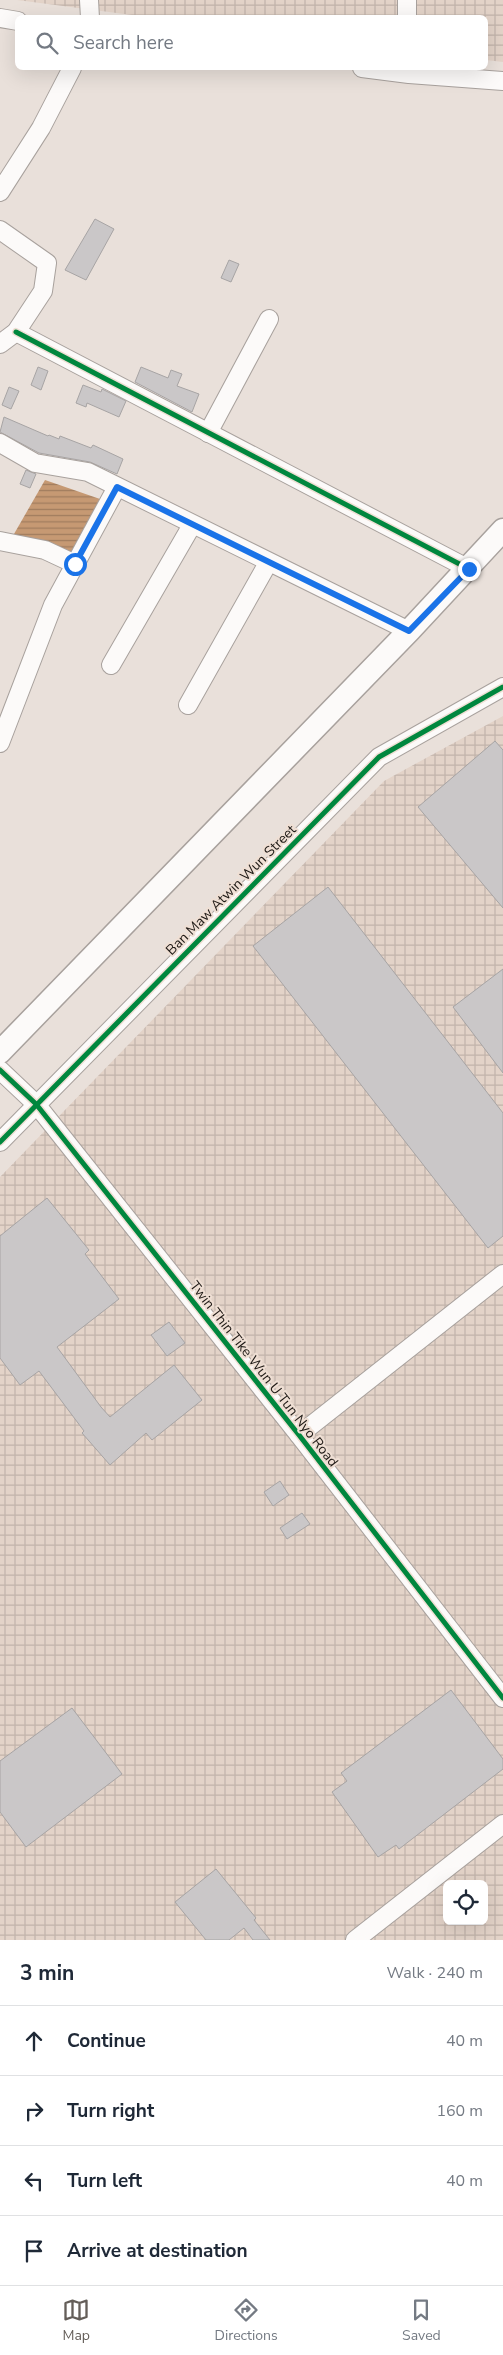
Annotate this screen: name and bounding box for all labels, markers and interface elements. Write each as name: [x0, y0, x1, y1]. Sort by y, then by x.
search box: [15, 15, 488, 70]
icon: search: [33, 29, 61, 57]
text: Search here: [73, 30, 174, 56]
route start: [64, 553, 87, 576]
route end: [458, 558, 481, 581]
street label: Ban Maw Atwin Wun Street: [162, 821, 300, 959]
street label: Twin Thin Tike Wun U Tun Nyo Road: [185, 1277, 343, 1471]
map controls: [443, 1880, 488, 1925]
button: locate: [443, 1880, 488, 1925]
text: 3 min: [20, 1959, 74, 1987]
text: Walk · 240 m: [387, 1962, 483, 1984]
icon: ahead: [20, 2027, 48, 2055]
text: Continue: [67, 2028, 146, 2054]
text: 40 m: [446, 2030, 483, 2052]
icon: right: [20, 2097, 48, 2125]
text: Turn right: [67, 2098, 154, 2124]
text: 160 m: [436, 2100, 483, 2122]
icon: left: [20, 2167, 48, 2195]
text: Turn left: [67, 2168, 142, 2194]
text: 40 m: [446, 2170, 483, 2192]
icon: arrive: [20, 2237, 48, 2265]
text: Arrive at destination: [67, 2238, 248, 2264]
tab: Map: [62, 2296, 90, 2345]
tab: Directions: [215, 2296, 278, 2345]
tab: Saved: [402, 2296, 441, 2345]

